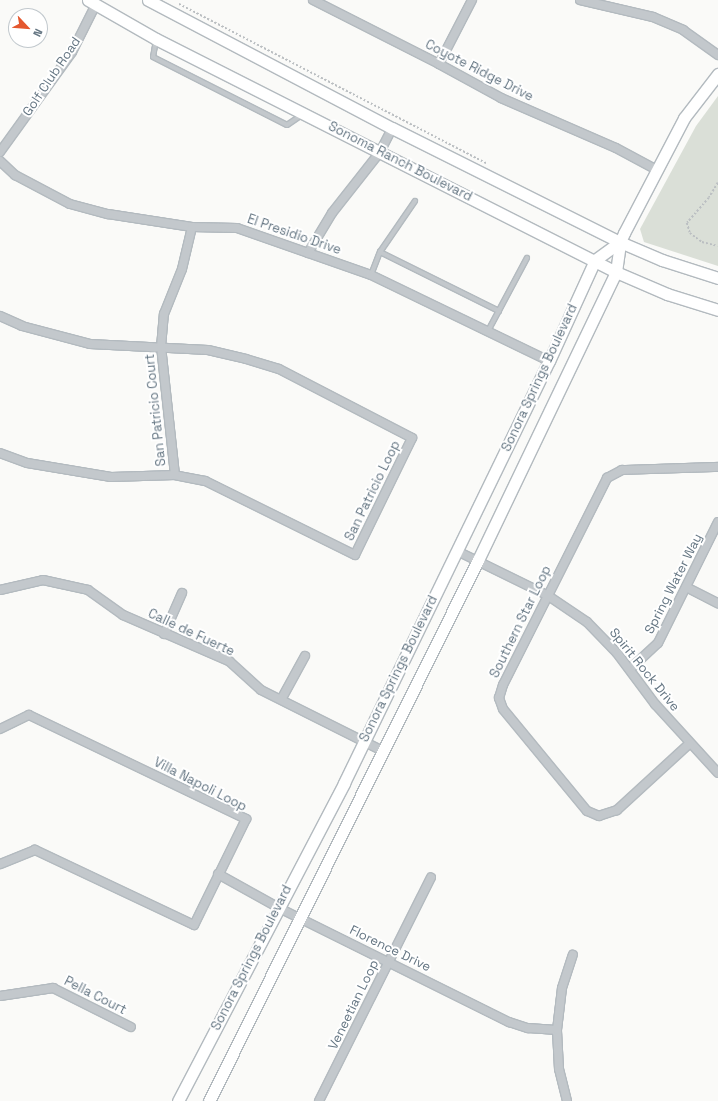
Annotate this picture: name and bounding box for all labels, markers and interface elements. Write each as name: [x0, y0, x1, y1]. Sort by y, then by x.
north arrow: [8, 8, 48, 48]
text: N: [30, 26, 46, 39]
street label: Golf Club Road: [20, 35, 84, 119]
street label: Coyote Ridge Drive: [422, 37, 536, 105]
street label: Sonoma Ranch Boulevard: [326, 119, 474, 205]
street label: El Presidio Drive: [245, 212, 343, 258]
street label: Sonora Springs Boulevard: [499, 302, 581, 454]
street label: San Patricio Court: [142, 353, 170, 467]
street label: San Patricio Loop: [342, 438, 404, 544]
street label: Spring Water Way: [642, 531, 706, 637]
street label: Southern Star Loop: [487, 563, 555, 681]
street label: Sonora Springs Boulevard: [357, 593, 441, 745]
street label: Calle de Fuerte: [145, 606, 237, 660]
street label: Spirit Rock Drive: [606, 625, 682, 715]
street label: Villa Napoli Loop: [151, 755, 249, 815]
street label: Sonora Springs Boulevard: [209, 883, 295, 1033]
street label: Florence Drive: [347, 923, 433, 975]
street label: Veneetian Loop: [326, 958, 382, 1052]
street label: Pella Court: [61, 974, 129, 1018]

